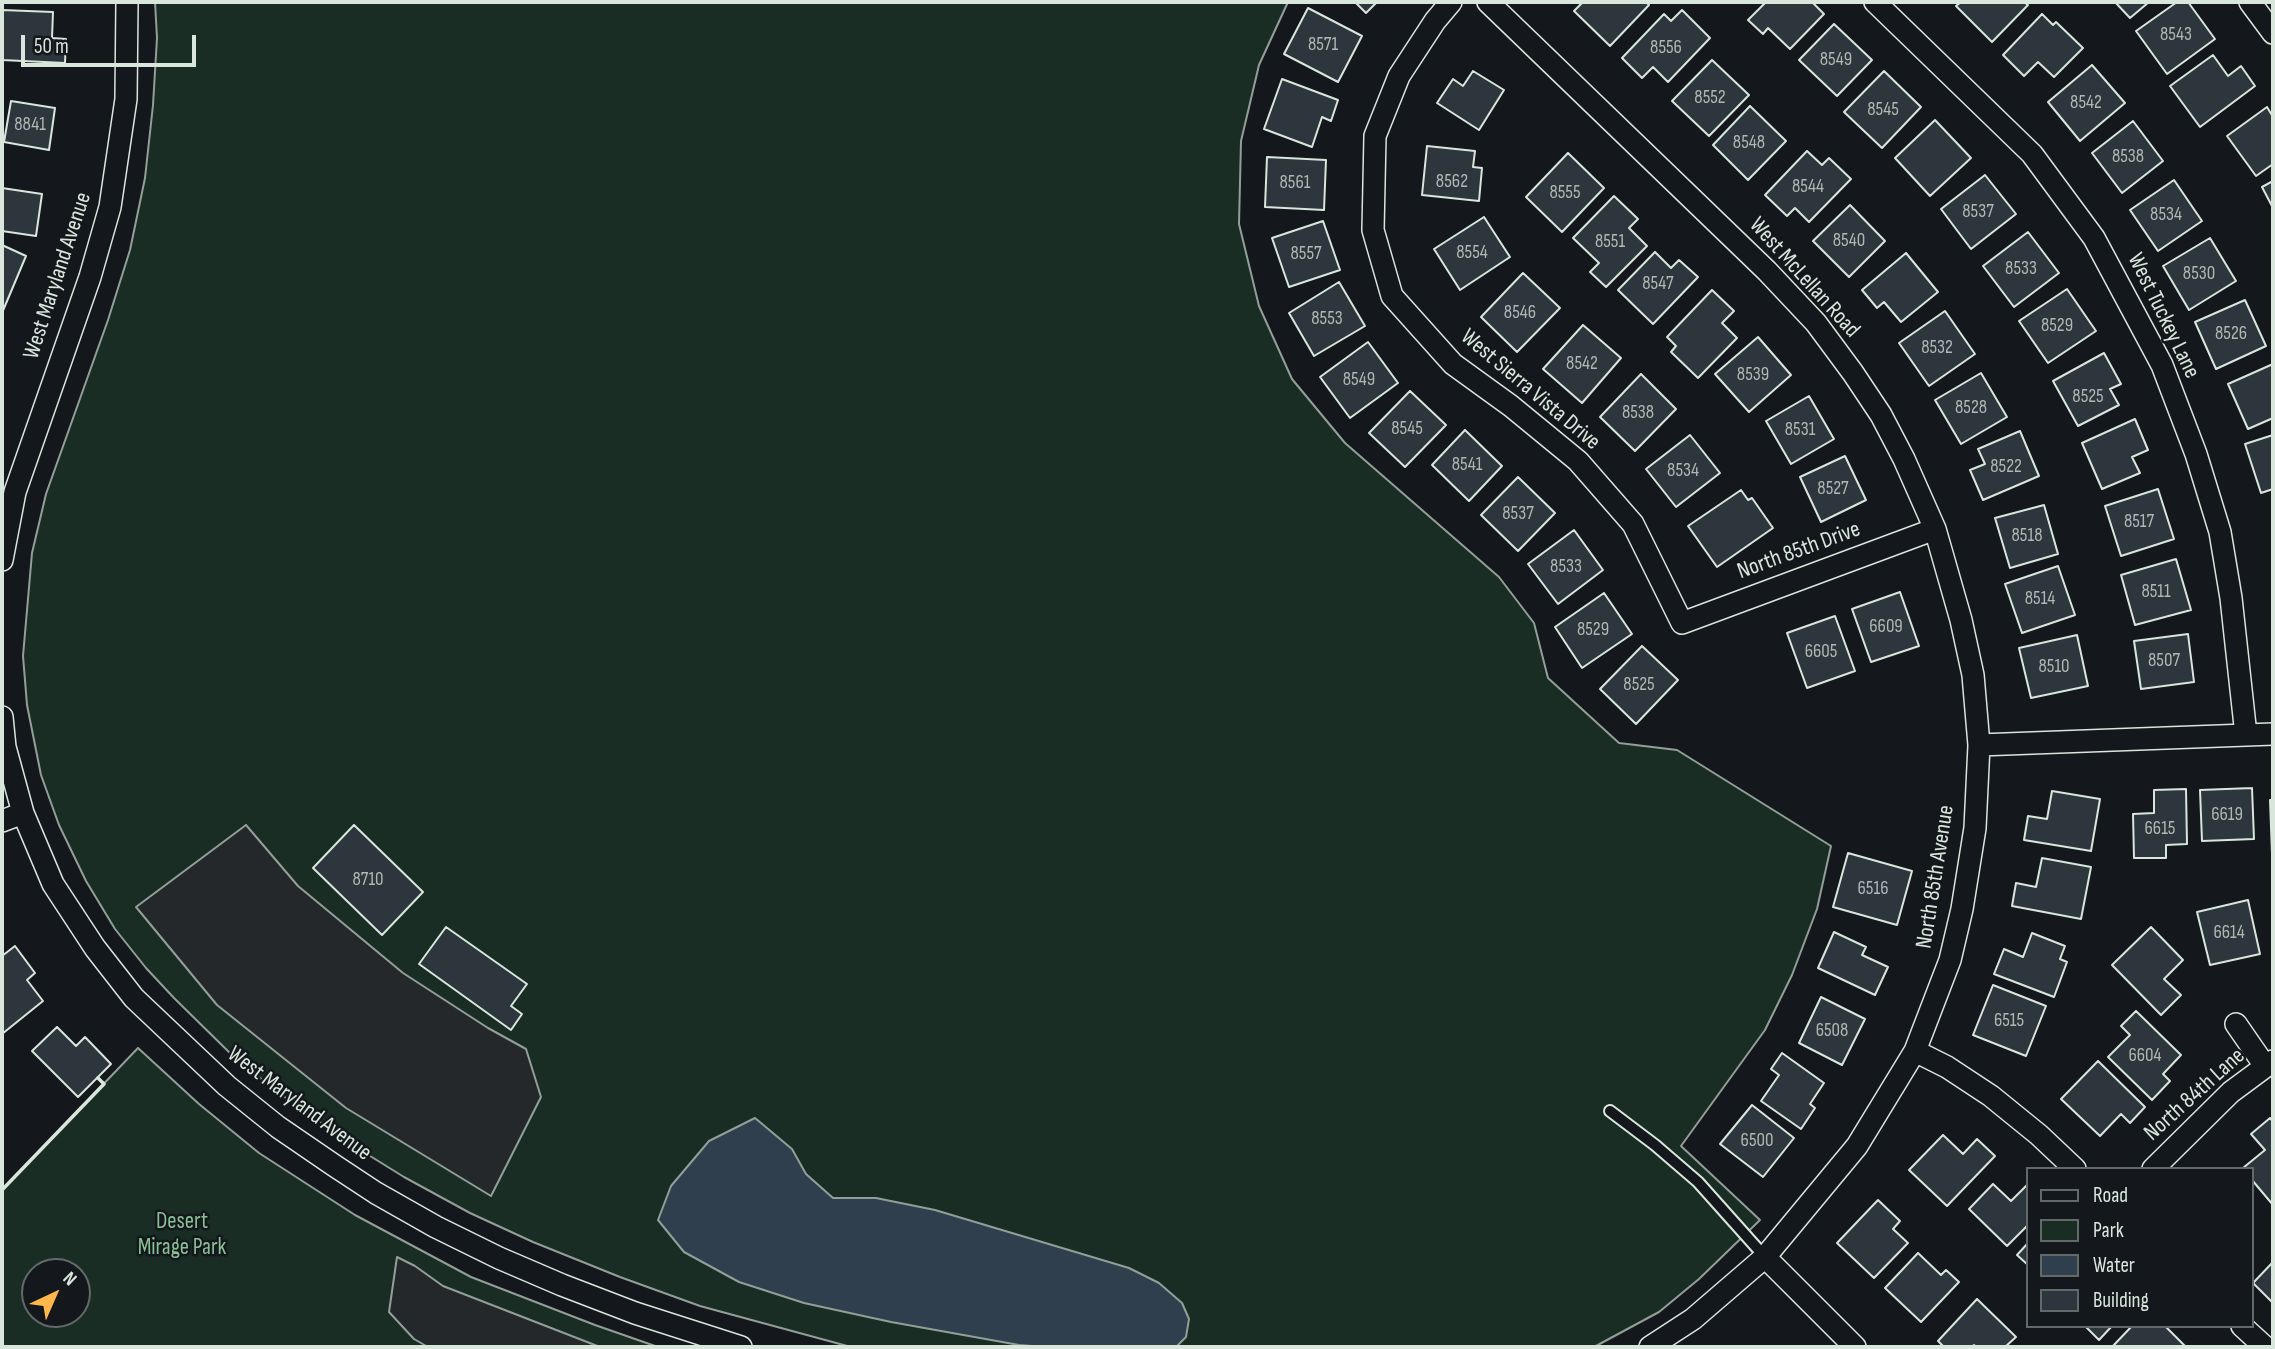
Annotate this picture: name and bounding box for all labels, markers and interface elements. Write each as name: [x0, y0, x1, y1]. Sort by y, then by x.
scale bar: [24, 21, 200, 65]
house number: 8543: [2160, 24, 2192, 46]
text: 50 m: [34, 34, 69, 59]
house number: 8571: [1308, 34, 1338, 56]
house number: 8556: [1650, 37, 1682, 59]
house number: 8549: [1820, 49, 1852, 71]
house number: 8552: [1694, 87, 1726, 109]
house number: 8542: [2070, 92, 2102, 114]
house number: 8545: [1867, 99, 1899, 121]
house number: 8841: [14, 114, 46, 136]
house number: 8548: [1733, 132, 1765, 154]
house number: 8538: [2112, 146, 2144, 168]
house number: 8562: [1436, 171, 1468, 193]
house number: 8561: [1280, 172, 1310, 194]
house number: 8544: [1792, 176, 1824, 198]
house number: 8555: [1549, 182, 1581, 204]
street label: West Maryland Avenue: [18, 189, 98, 363]
house number: 8537: [1962, 201, 1994, 223]
house number: 8534: [2150, 204, 2182, 226]
street label: West McLellan Road: [1743, 212, 1865, 344]
house number: 8540: [1833, 230, 1865, 252]
house number: 8551: [1595, 231, 1625, 253]
house number: 8554: [1456, 242, 1488, 264]
house number: 8557: [1290, 243, 1322, 265]
street label: West Tuckey Lane: [2121, 249, 2205, 383]
house number: 8533: [2005, 258, 2037, 280]
house number: 8530: [2183, 263, 2215, 285]
house number: 8547: [1642, 273, 1674, 295]
house number: 8546: [1504, 302, 1536, 324]
house number: 8553: [1311, 308, 1343, 330]
house number: 8529: [2041, 315, 2073, 337]
house number: 8526: [2215, 323, 2247, 345]
street label: West Sierra Vista Drive: [1455, 324, 1605, 456]
house number: 8532: [1921, 337, 1953, 359]
house number: 8542: [1566, 353, 1598, 375]
house number: 8539: [1737, 364, 1769, 386]
house number: 8549: [1343, 369, 1375, 391]
house number: 8525: [2072, 386, 2104, 408]
house number: 8528: [1955, 397, 1987, 419]
house number: 8538: [1622, 402, 1654, 424]
house number: 8545: [1391, 418, 1423, 440]
house number: 8531: [1785, 419, 1815, 441]
house number: 8541: [1452, 454, 1482, 476]
house number: 8522: [1990, 456, 2022, 478]
house number: 8534: [1667, 460, 1699, 482]
house number: 8527: [1817, 478, 1849, 500]
house number: 8537: [1502, 503, 1534, 525]
house number: 8517: [2124, 511, 2154, 533]
street label: North 85th Drive: [1734, 516, 1864, 586]
house number: 8518: [2012, 525, 2042, 547]
house number: 8533: [1550, 556, 1582, 578]
house number: 8511: [2141, 581, 2171, 603]
house number: 8514: [2025, 588, 2055, 610]
house number: 6609: [1869, 616, 1903, 638]
house number: 8529: [1577, 619, 1609, 641]
house number: 6605: [1805, 641, 1837, 663]
house number: 8507: [2148, 650, 2180, 672]
house number: 8510: [2038, 656, 2070, 678]
house number: 8525: [1623, 674, 1655, 696]
street label: North 85th Avenue: [1911, 803, 1961, 951]
house number: 6619: [2211, 804, 2243, 826]
house number: 6615: [2145, 818, 2175, 840]
house number: 8710: [352, 869, 384, 891]
house number: 6516: [1858, 878, 1888, 900]
house number: 6614: [2213, 922, 2245, 944]
house number: 6515: [1994, 1010, 2024, 1032]
house number: 6508: [1816, 1020, 1848, 1042]
street label: West Maryland Avenue: [221, 1041, 377, 1167]
street label: North 84th Lane: [2139, 1043, 2251, 1147]
house number: 6604: [2128, 1045, 2162, 1067]
house number: 6500: [1741, 1130, 1773, 1152]
legend: [2026, 1167, 2254, 1328]
text: Road: [2093, 1183, 2128, 1208]
park label: Desert Mirage Park: [138, 1208, 226, 1262]
text: Park: [2093, 1218, 2124, 1243]
text: Water: [2093, 1253, 2135, 1278]
north arrow: [21, 1258, 91, 1328]
text: N: [58, 1267, 81, 1291]
text: Building: [2093, 1288, 2149, 1313]

